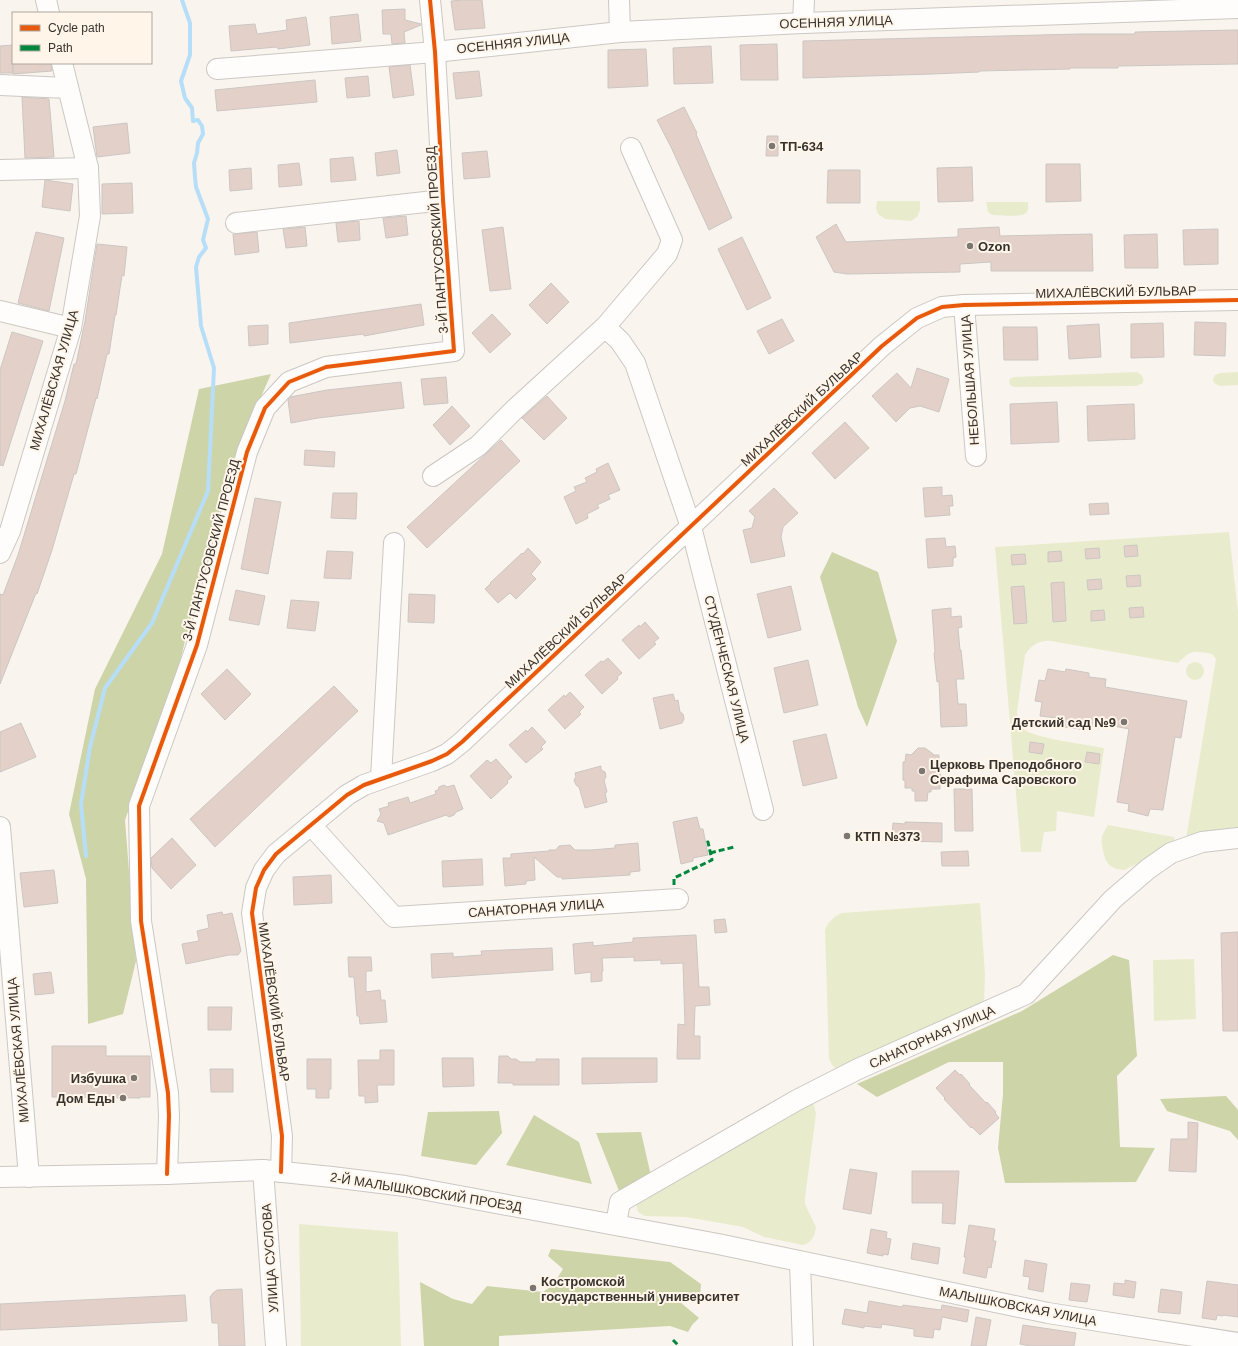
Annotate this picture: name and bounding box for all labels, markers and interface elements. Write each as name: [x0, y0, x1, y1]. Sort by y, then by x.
legend: [12, 12, 152, 64]
street label: ОСЕННЯЯ УЛИЦА: [779, 13, 893, 31]
text: Cycle path: [48, 21, 105, 35]
street label: ОСЕННЯЯ УЛИЦА: [456, 30, 570, 56]
text: Path: [48, 41, 73, 55]
place label: ТП-634: [780, 139, 824, 154]
marker: ТП-634: [767, 141, 777, 151]
street label: 3-Й ПАНТУСОВСКИЙ ПРОЕЗД: [423, 146, 451, 334]
place label: Ozon: [978, 239, 1011, 254]
marker: Ozon: [965, 241, 975, 251]
street label: МИХАЛЁВСКИЙ БУЛЬВАР: [1035, 283, 1197, 301]
street label: МИХАЛЁВСКАЯ УЛИЦА: [27, 308, 81, 452]
street label: НЕБОЛЬШАЯ УЛИЦА: [958, 314, 982, 446]
street label: МИХАЛЁВСКИЙ БУЛЬВАР: [738, 349, 866, 469]
street label: 3-Й ПАНТУСОВСКИЙ ПРОЕЗД: [179, 457, 243, 643]
street label: МИХАЛЁВСКИЙ БУЛЬВАР: [502, 571, 630, 691]
street label: СТУДЕНЧЕСКАЯ УЛИЦА: [701, 594, 753, 745]
place label: Детский сад №9: [1012, 715, 1116, 730]
marker: Детский сад №9: [1119, 717, 1129, 727]
place label: Церковь Преподобного Серафима Саровского: [930, 757, 1082, 787]
marker: Церковь Преподобного Серафима Саровского: [917, 766, 927, 776]
place label: КТП №373: [855, 829, 920, 844]
marker: КТП №373: [842, 831, 852, 841]
street label: САНАТОРНАЯ УЛИЦА: [468, 896, 605, 920]
street label: МИХАЛЁВСКИЙ БУЛЬВАР: [255, 921, 293, 1083]
street label: МИХАЛЁВСКАЯ УЛИЦА: [4, 976, 32, 1123]
street label: САНАТОРНАЯ УЛИЦА: [867, 1002, 997, 1072]
place label: Избушка: [71, 1071, 127, 1086]
marker: Избушка: [129, 1073, 139, 1083]
place label: Дом Еды: [57, 1091, 115, 1106]
marker: Дом Еды: [118, 1093, 128, 1103]
street label: 2-Й МАЛЫШКОВСКИЙ ПРОЕЗД: [329, 1169, 523, 1215]
street label: УЛИЦА СУСЛОВА: [259, 1203, 281, 1313]
place label: Костромской государственный университет: [541, 1274, 740, 1304]
marker: Костромской государственный университет: [528, 1283, 538, 1293]
street label: МАЛЫШКОВСКАЯ УЛИЦА: [938, 1283, 1098, 1329]

